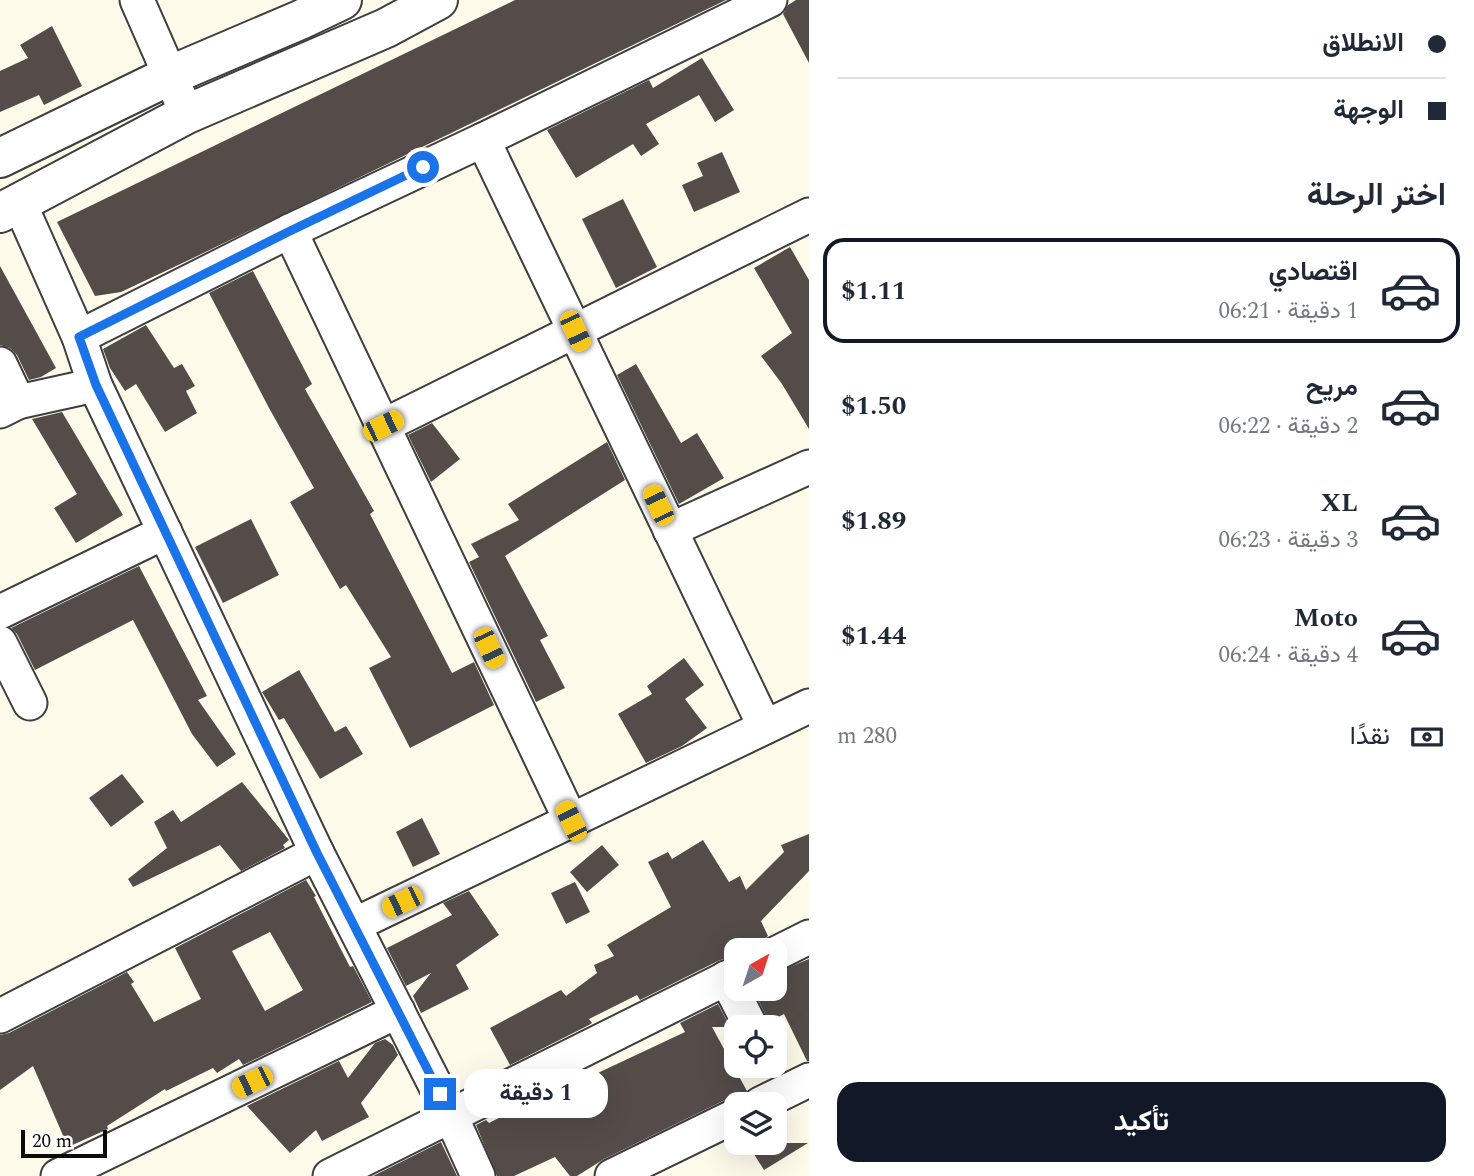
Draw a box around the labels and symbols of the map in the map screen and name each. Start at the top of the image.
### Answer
route start [407,151,439,183]
car [557,308,594,354]
car [360,407,407,445]
car [640,482,677,528]
car [471,625,508,671]
car [553,798,590,844]
car [379,883,426,921]
north arrow [724,938,788,1001]
car [229,1063,276,1101]
callout: 1 دقيقة [464,1070,608,1118]
route end [424,1078,456,1110]
scale bar [21,1127,107,1159]

